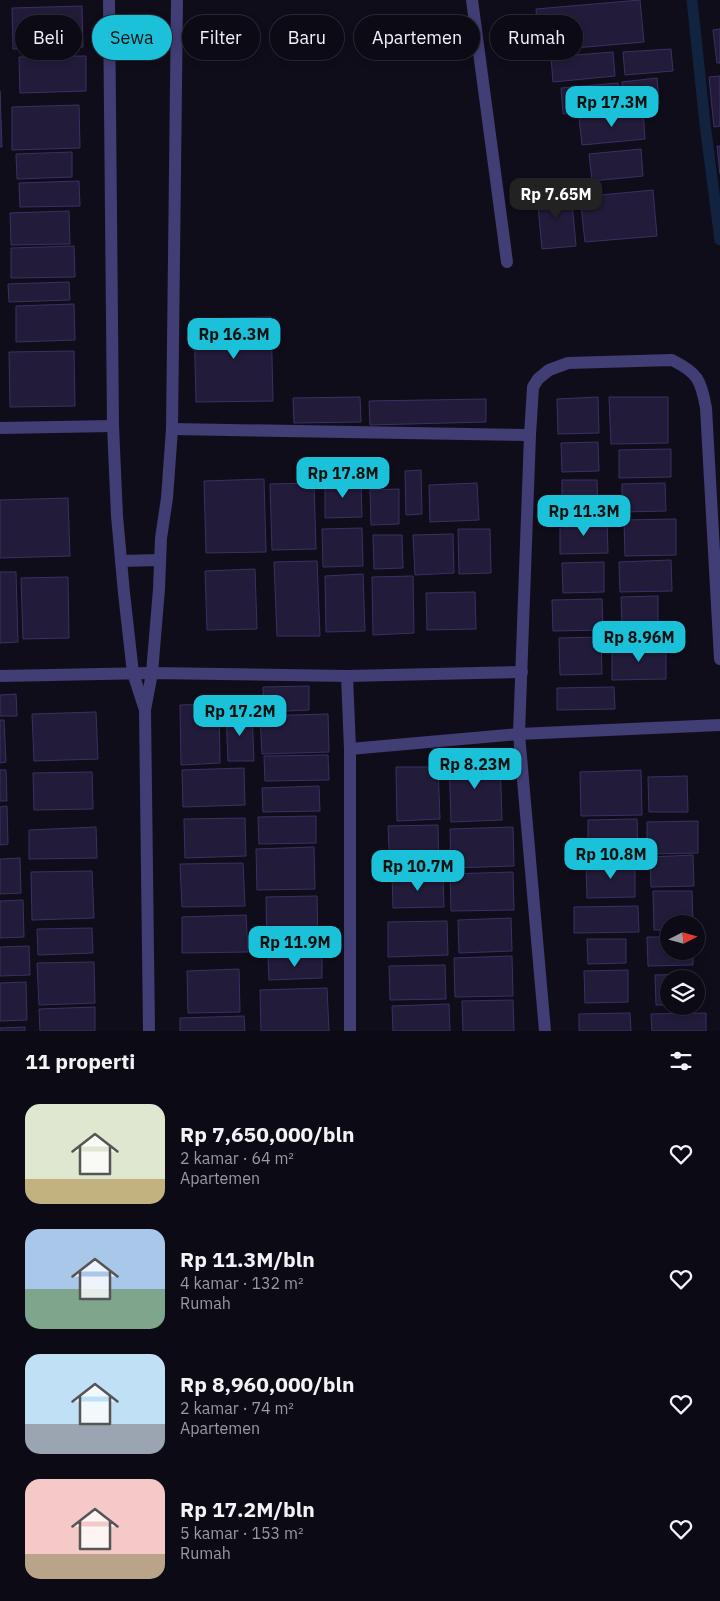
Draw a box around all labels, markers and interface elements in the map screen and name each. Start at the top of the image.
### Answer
chip: Beli [15,15,82,60]
chip: Sewa [92,15,172,60]
chip: Filter [182,15,260,60]
chip: Baru [270,15,344,60]
chip: Apartemen [354,15,480,60]
chip: Rumah [490,15,583,60]
pin: Rp 17.3M [560,86,664,128]
text: Rp 17.3M [576,92,648,112]
pin: Rp 7.65M [504,178,608,220]
text: Rp 7.65M [520,184,592,204]
pin: Rp 16.3M [182,318,286,360]
text: Rp 16.3M [198,324,270,344]
pin: Rp 17.8M [291,456,395,499]
text: Rp 17.8M [307,463,379,483]
pin: Rp 11.3M [532,494,636,537]
text: Rp 11.3M [548,501,620,521]
pin: Rp 8.96M [587,620,691,663]
text: Rp 8.96M [603,627,675,647]
pin: Rp 17.2M [188,694,292,737]
text: Rp 17.2M [204,701,276,721]
pin: Rp 8.23M [423,748,527,790]
text: Rp 8.23M [439,754,511,774]
pin: Rp 10.8M [559,838,663,880]
text: Rp 10.8M [575,844,647,864]
pin: Rp 10.7M [366,850,470,892]
text: Rp 10.7M [382,856,454,876]
north arrow [660,915,705,960]
map controls [660,915,705,1015]
pin: Rp 11.9M [243,926,347,968]
text: Rp 11.9M [259,932,331,952]
button: layers [660,970,705,1015]
text: 11 properti [25,1047,135,1075]
icon: filters [667,1047,695,1075]
text: Rp 7,650,000/bln [180,1120,354,1148]
icon: home [65,1124,125,1184]
icon: heart [667,1140,695,1168]
text: 2 kamar · 64 m² [180,1148,294,1168]
text: Apartemen [180,1168,260,1188]
text: Rp 11.3M/bln [180,1245,315,1273]
icon: home [65,1249,125,1309]
icon: heart [667,1265,695,1293]
text: 4 kamar · 132 m² [180,1273,304,1293]
text: Rumah [180,1293,231,1313]
text: Rp 8,960,000/bln [180,1370,354,1398]
icon: home [65,1374,125,1434]
icon: heart [667,1390,695,1418]
text: 2 kamar · 74 m² [180,1398,294,1418]
text: Apartemen [180,1418,260,1438]
text: Rp 17.2M/bln [180,1495,315,1523]
icon: home [65,1499,125,1559]
icon: heart [667,1515,695,1543]
text: 5 kamar · 153 m² [180,1523,304,1543]
text: Rumah [180,1543,231,1563]

